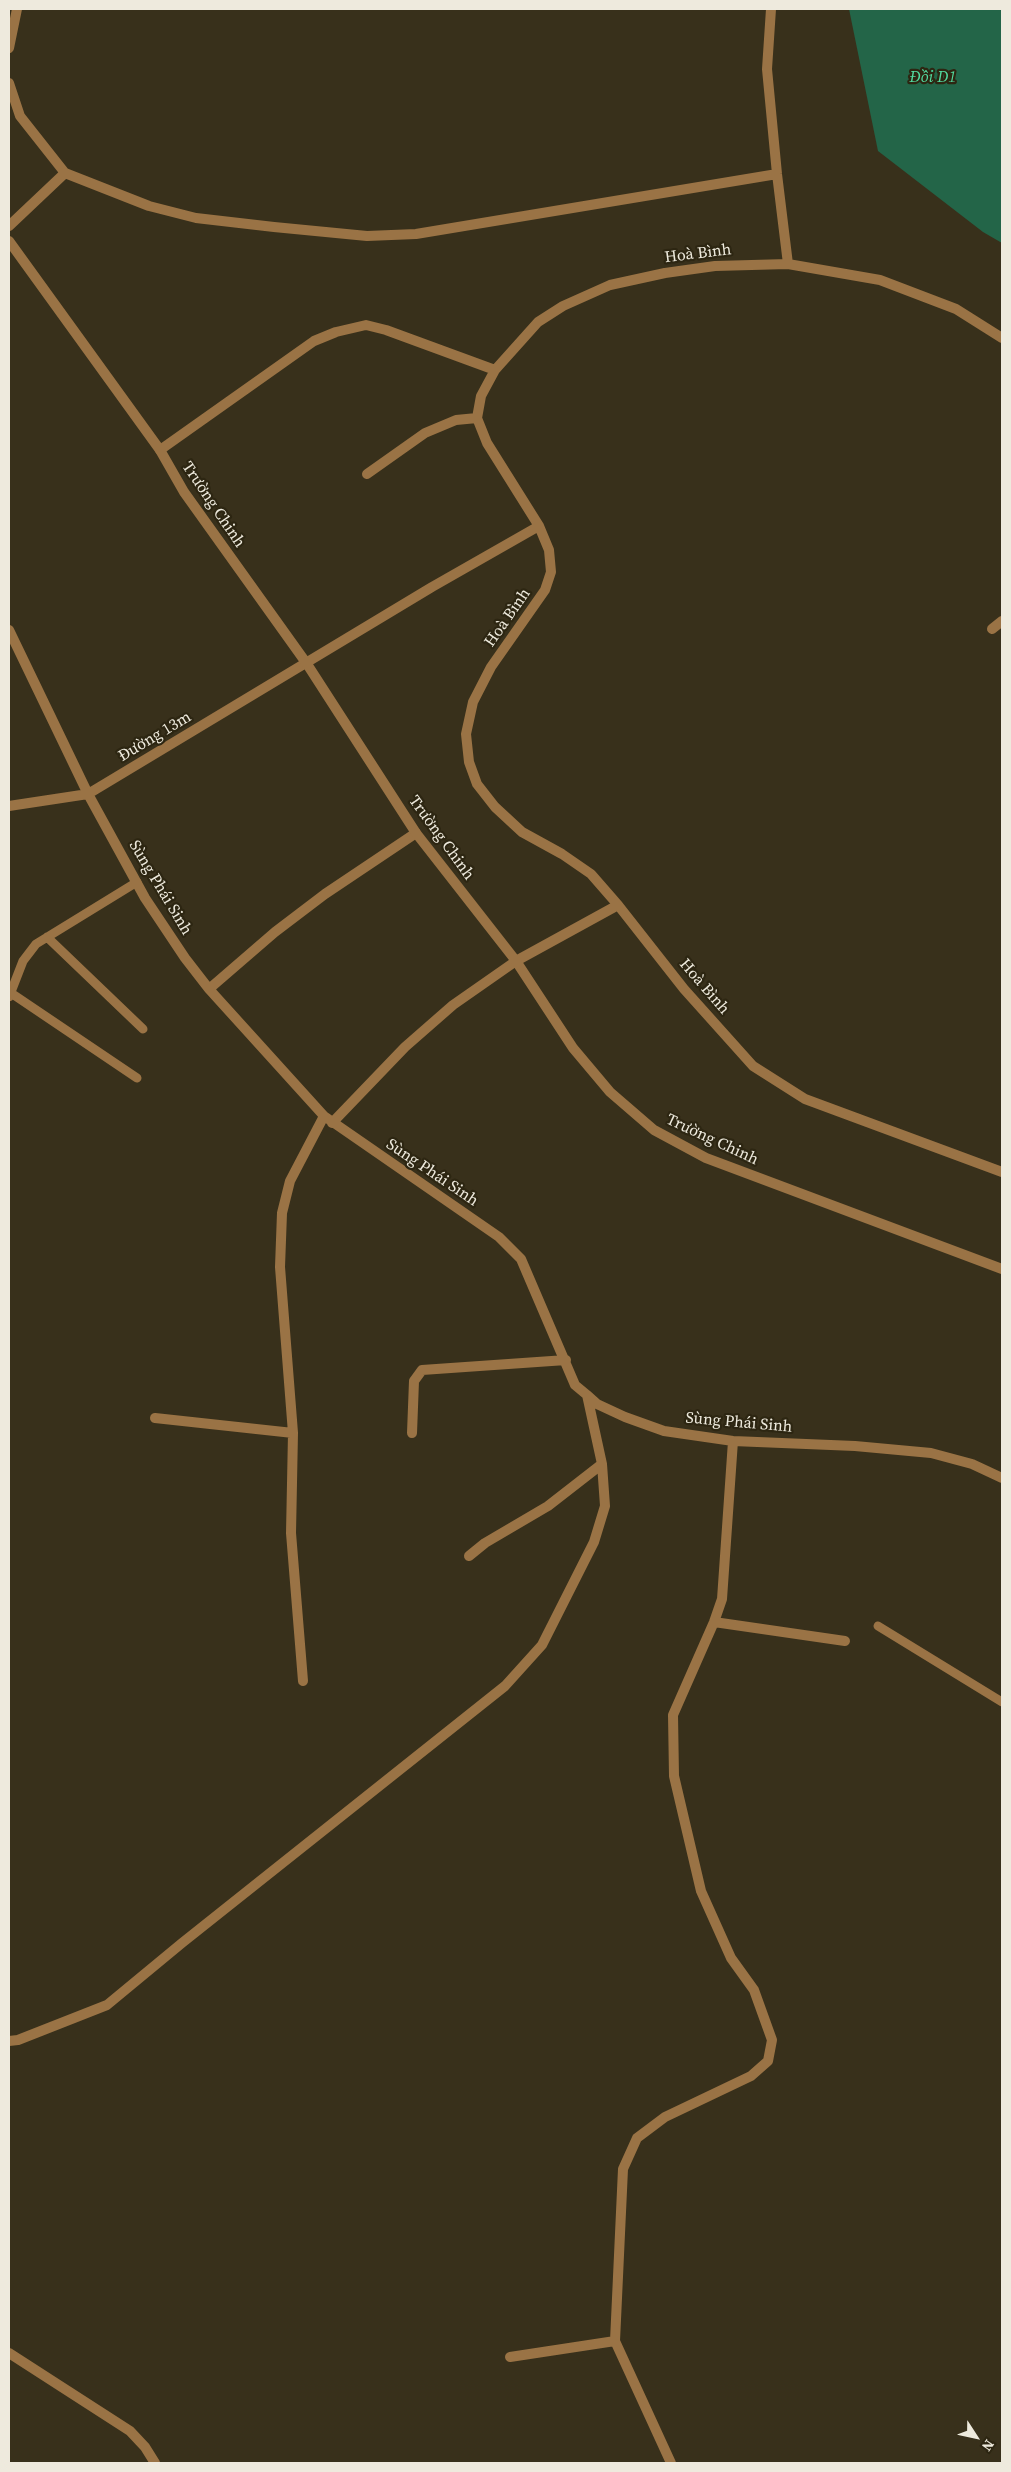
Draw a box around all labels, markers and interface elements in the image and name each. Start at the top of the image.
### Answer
park label: Đồi D1 [909,68,957,88]
street label: Hoà Bình [664,240,732,268]
street label: Trường Chinh [177,458,249,552]
street label: Hoà Bình [481,585,535,651]
street label: Đường 13m [115,708,195,766]
street label: Trường Chinh [404,792,478,884]
street label: Sùng Phái Sinh [124,837,196,939]
street label: Hoà Bình [675,955,733,1019]
street label: Trường Chinh [663,1110,761,1170]
street label: Sùng Phái Sinh [382,1135,482,1211]
street label: Sùng Phái Sinh [685,1409,793,1437]
north arrow [951,2412,1001,2462]
text: N [977,2436,999,2456]

